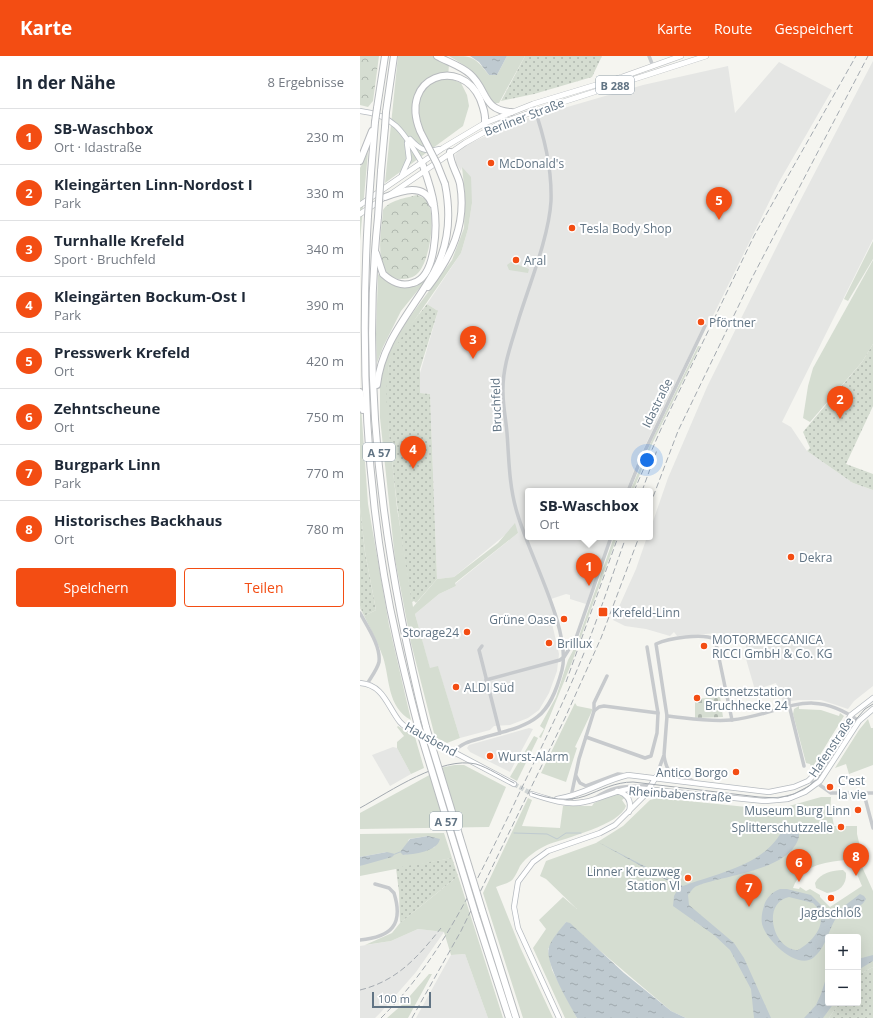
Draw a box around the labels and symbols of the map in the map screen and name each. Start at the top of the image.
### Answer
road number: B 288 [596,76,634,94]
street label: Berliner Straße [482,94,567,140]
place label: McDonald's [499,155,564,172]
marker: McDonald's [486,158,496,168]
pin: 5 [706,187,732,220]
place label: Tesla Body Shop [580,220,672,237]
marker: Tesla Body Shop [567,223,577,233]
place label: Aral [524,252,546,269]
marker: Aral [511,255,521,265]
place label: Pförtner [709,314,756,331]
marker: Pförtner [696,317,706,327]
pin: 3 [460,326,486,359]
street label: Idastraße [638,375,676,431]
street label: Bruchfeld [487,378,505,432]
pin: 2 [827,386,853,419]
pin: 4 [400,436,426,469]
road number: A 57 [363,443,395,461]
your location [637,450,657,470]
place label: Dekra [799,549,832,566]
marker: Dekra [786,552,796,562]
pin: 1 [576,553,602,586]
place label: Krefeld-Linn [612,604,680,621]
marker: Krefeld-Linn [597,606,609,618]
place label: Grüne Oase [489,611,556,628]
marker: Grüne Oase [559,614,569,624]
place label: Storage24 [402,624,459,641]
marker: Storage24 [462,627,472,637]
place label: MOTORMECCANICA RICCI GmbH & Co. KG [712,631,832,662]
place label: Brillux [557,635,593,652]
marker: Brillux [544,638,554,648]
marker: MOTORMECCANICA RICCI GmbH & Co. KG [699,641,709,651]
place label: ALDI Süd [464,679,514,696]
marker: ALDI Süd [451,682,461,692]
place label: Ortsnetzstation Bruchhecke 24 [705,683,792,714]
marker: Ortsnetzstation Bruchhecke 24 [692,693,702,703]
street label: Hafenstraße [805,713,858,781]
street label: Hausbend [402,718,460,760]
place label: Wurst-Alarm [498,748,569,765]
marker: Wurst-Alarm [485,751,495,761]
place label: Antico Borgo [656,764,728,781]
marker: Antico Borgo [731,767,741,777]
place label: C'est la vie [838,772,867,803]
street label: Rheinbabenstraße [628,782,732,806]
marker: C'est la vie [825,782,835,792]
place label: Museum Burg Linn [744,802,850,819]
marker: Museum Burg Linn [853,805,863,815]
road number: A 57 [430,812,462,830]
place label: Splitterschutzzelle [732,819,833,836]
marker: Splitterschutzzelle [836,822,846,832]
pin: 8 [843,843,869,876]
pin: 6 [786,849,812,882]
place label: Linner Kreuzweg Station VI [587,863,680,894]
marker: Linner Kreuzweg Station VI [683,873,693,883]
pin: 7 [736,874,762,907]
marker: Jagdschloß [826,893,836,903]
place label: Jagdschloß [800,904,861,921]
scale bar [372,990,431,1009]

